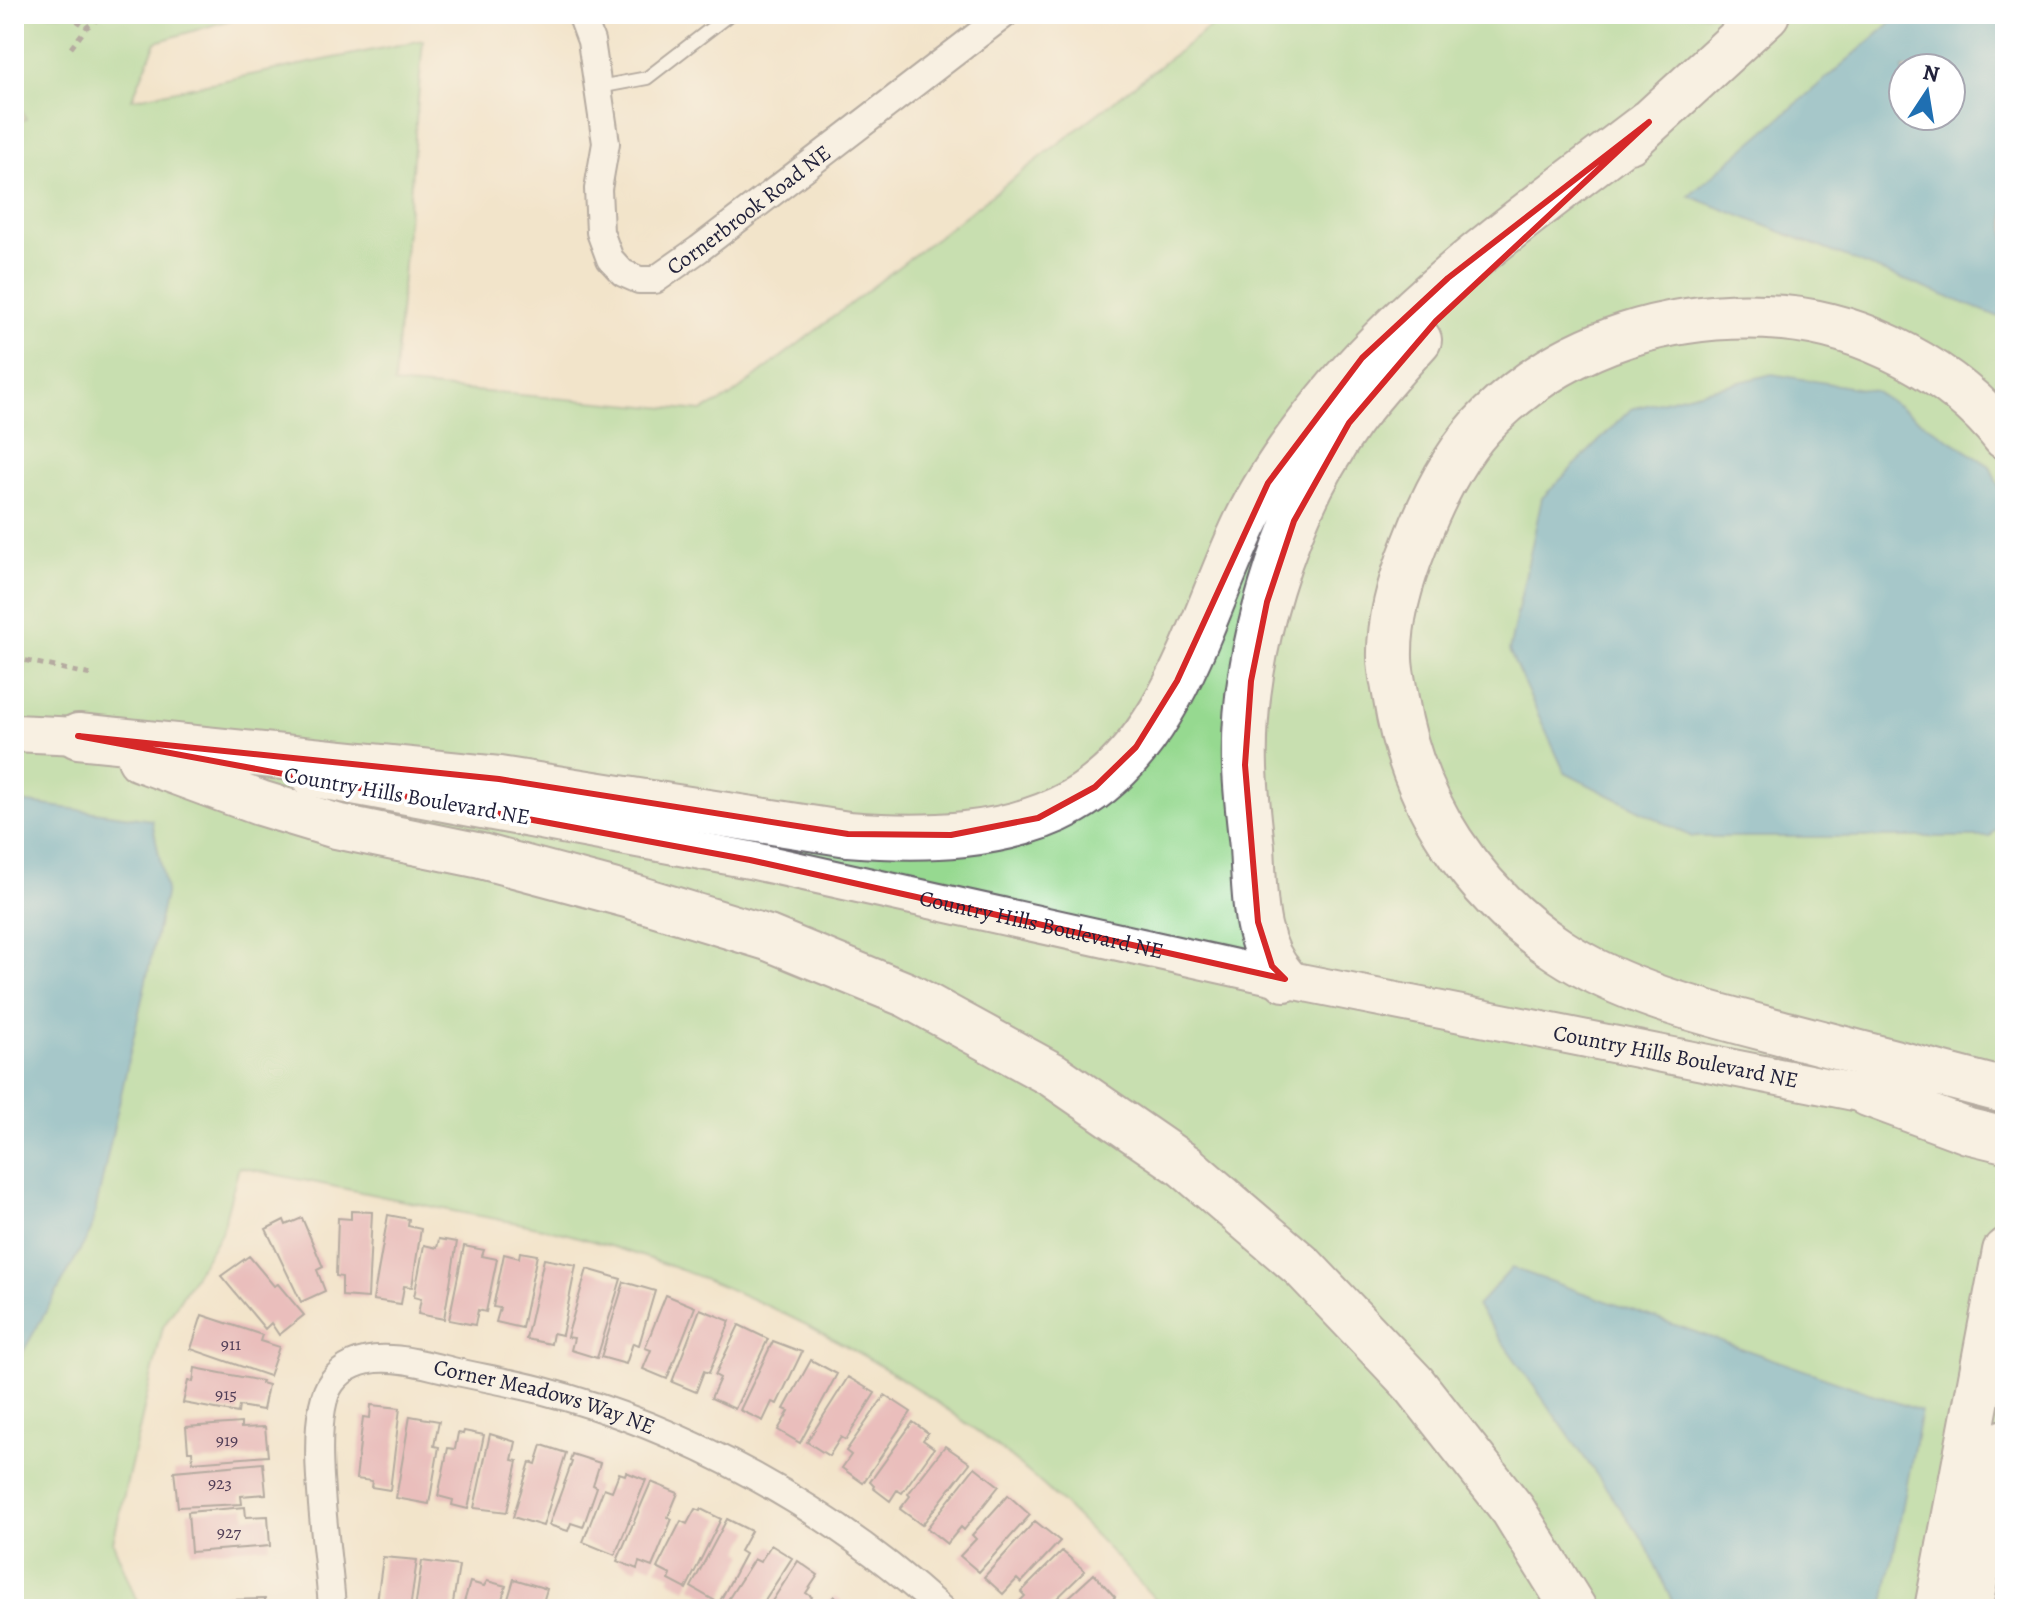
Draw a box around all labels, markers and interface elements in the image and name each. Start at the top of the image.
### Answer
north arrow [1887,52,1967,132]
text: N [1920,57,1942,90]
street label: Cornerbrook Road NE [661,138,837,282]
street label: Country Hills Boulevard NE [282,760,532,832]
street label: Country Hills Boulevard NE [916,883,1166,966]
street label: Country Hills Boulevard NE [1551,1018,1801,1096]
house number: 911 [221,1332,241,1356]
street label: Corner Meadows Way NE [431,1352,659,1442]
house number: 915 [215,1382,237,1406]
house number: 919 [216,1428,238,1452]
house number: 923 [208,1471,232,1495]
house number: 927 [217,1520,242,1544]

